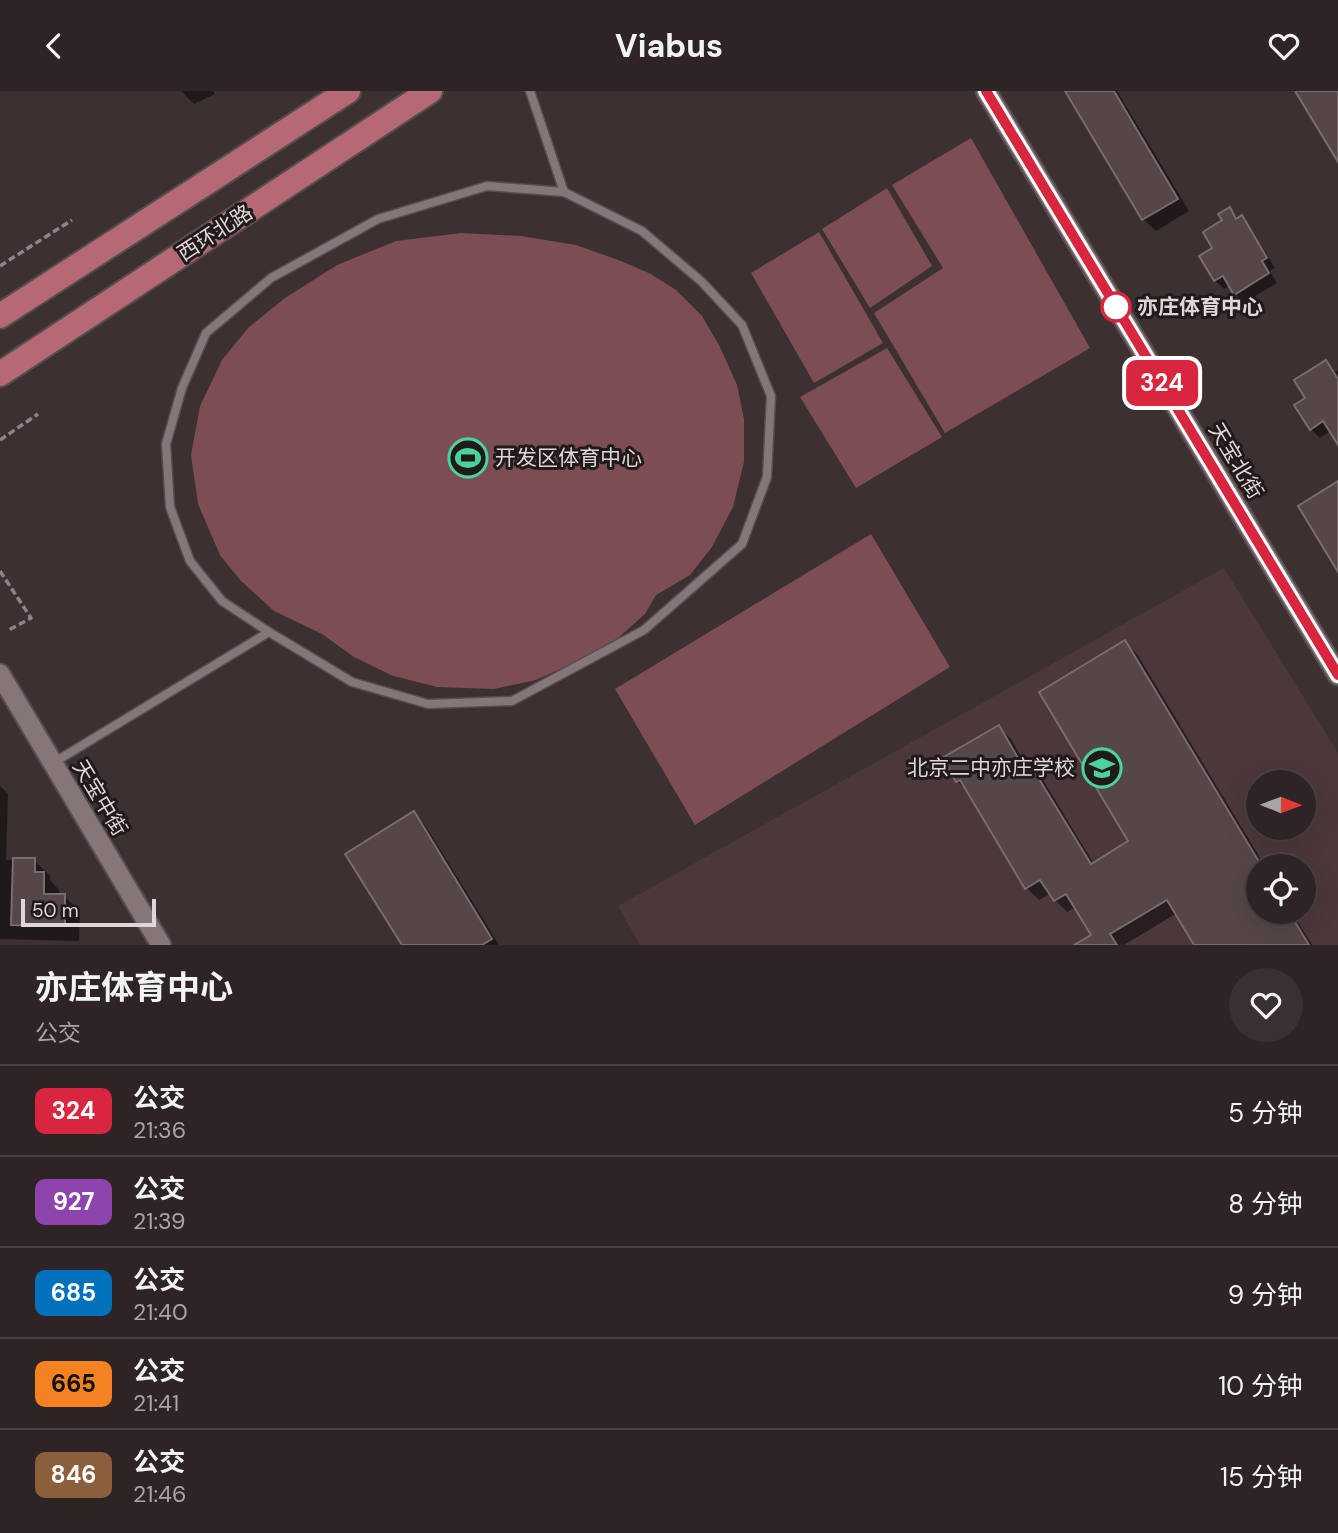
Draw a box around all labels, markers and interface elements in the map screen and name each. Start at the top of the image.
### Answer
text: Viabus [615,25,723,67]
icon: back [35,27,73,65]
icon: heart [1265,27,1303,65]
street label: 西环北路 [172,198,258,268]
marker: 亦庄体育中心 [1101,292,1131,322]
place label: 亦庄体育中心 [1137,293,1263,321]
line badge: 324 [1122,360,1202,406]
text: 324 [1140,367,1184,398]
street label: 天宝北街 [1202,418,1270,504]
sports icon: 开发区体育中心 [447,437,489,479]
place label: 开发区体育中心 [495,444,642,472]
school or university icon: 北京二中亦庄学校 [1081,747,1123,789]
place label: 北京二中亦庄学校 [907,754,1075,782]
street label: 天宝中街 [66,755,134,841]
north arrow [1246,770,1316,840]
map controls [1246,770,1316,924]
button: locate [1246,854,1316,924]
scale bar [21,896,156,928]
text: 50 m [32,898,79,923]
text: 亦庄体育中心 [35,966,233,1009]
button: heart [1229,968,1303,1042]
text: 公交 [35,1018,81,1048]
text: 公交 [133,1081,185,1115]
text: 324 [52,1095,95,1126]
text: 5 分钟 [1228,1096,1303,1130]
text: 21:36 [133,1115,186,1145]
text: 公交 [133,1172,185,1206]
text: 927 [53,1186,94,1217]
text: 8 分钟 [1228,1187,1303,1221]
text: 21:39 [133,1206,185,1236]
text: 公交 [133,1263,185,1297]
text: 685 [51,1277,96,1308]
text: 9 分钟 [1228,1278,1303,1312]
text: 21:40 [133,1297,188,1327]
text: 公交 [133,1354,185,1388]
text: 665 [51,1368,96,1399]
text: 10 分钟 [1218,1369,1303,1403]
text: 21:41 [133,1388,179,1418]
text: 公交 [133,1445,185,1479]
text: 846 [50,1459,97,1490]
text: 15 分钟 [1220,1460,1303,1494]
text: 21:46 [133,1479,186,1509]

